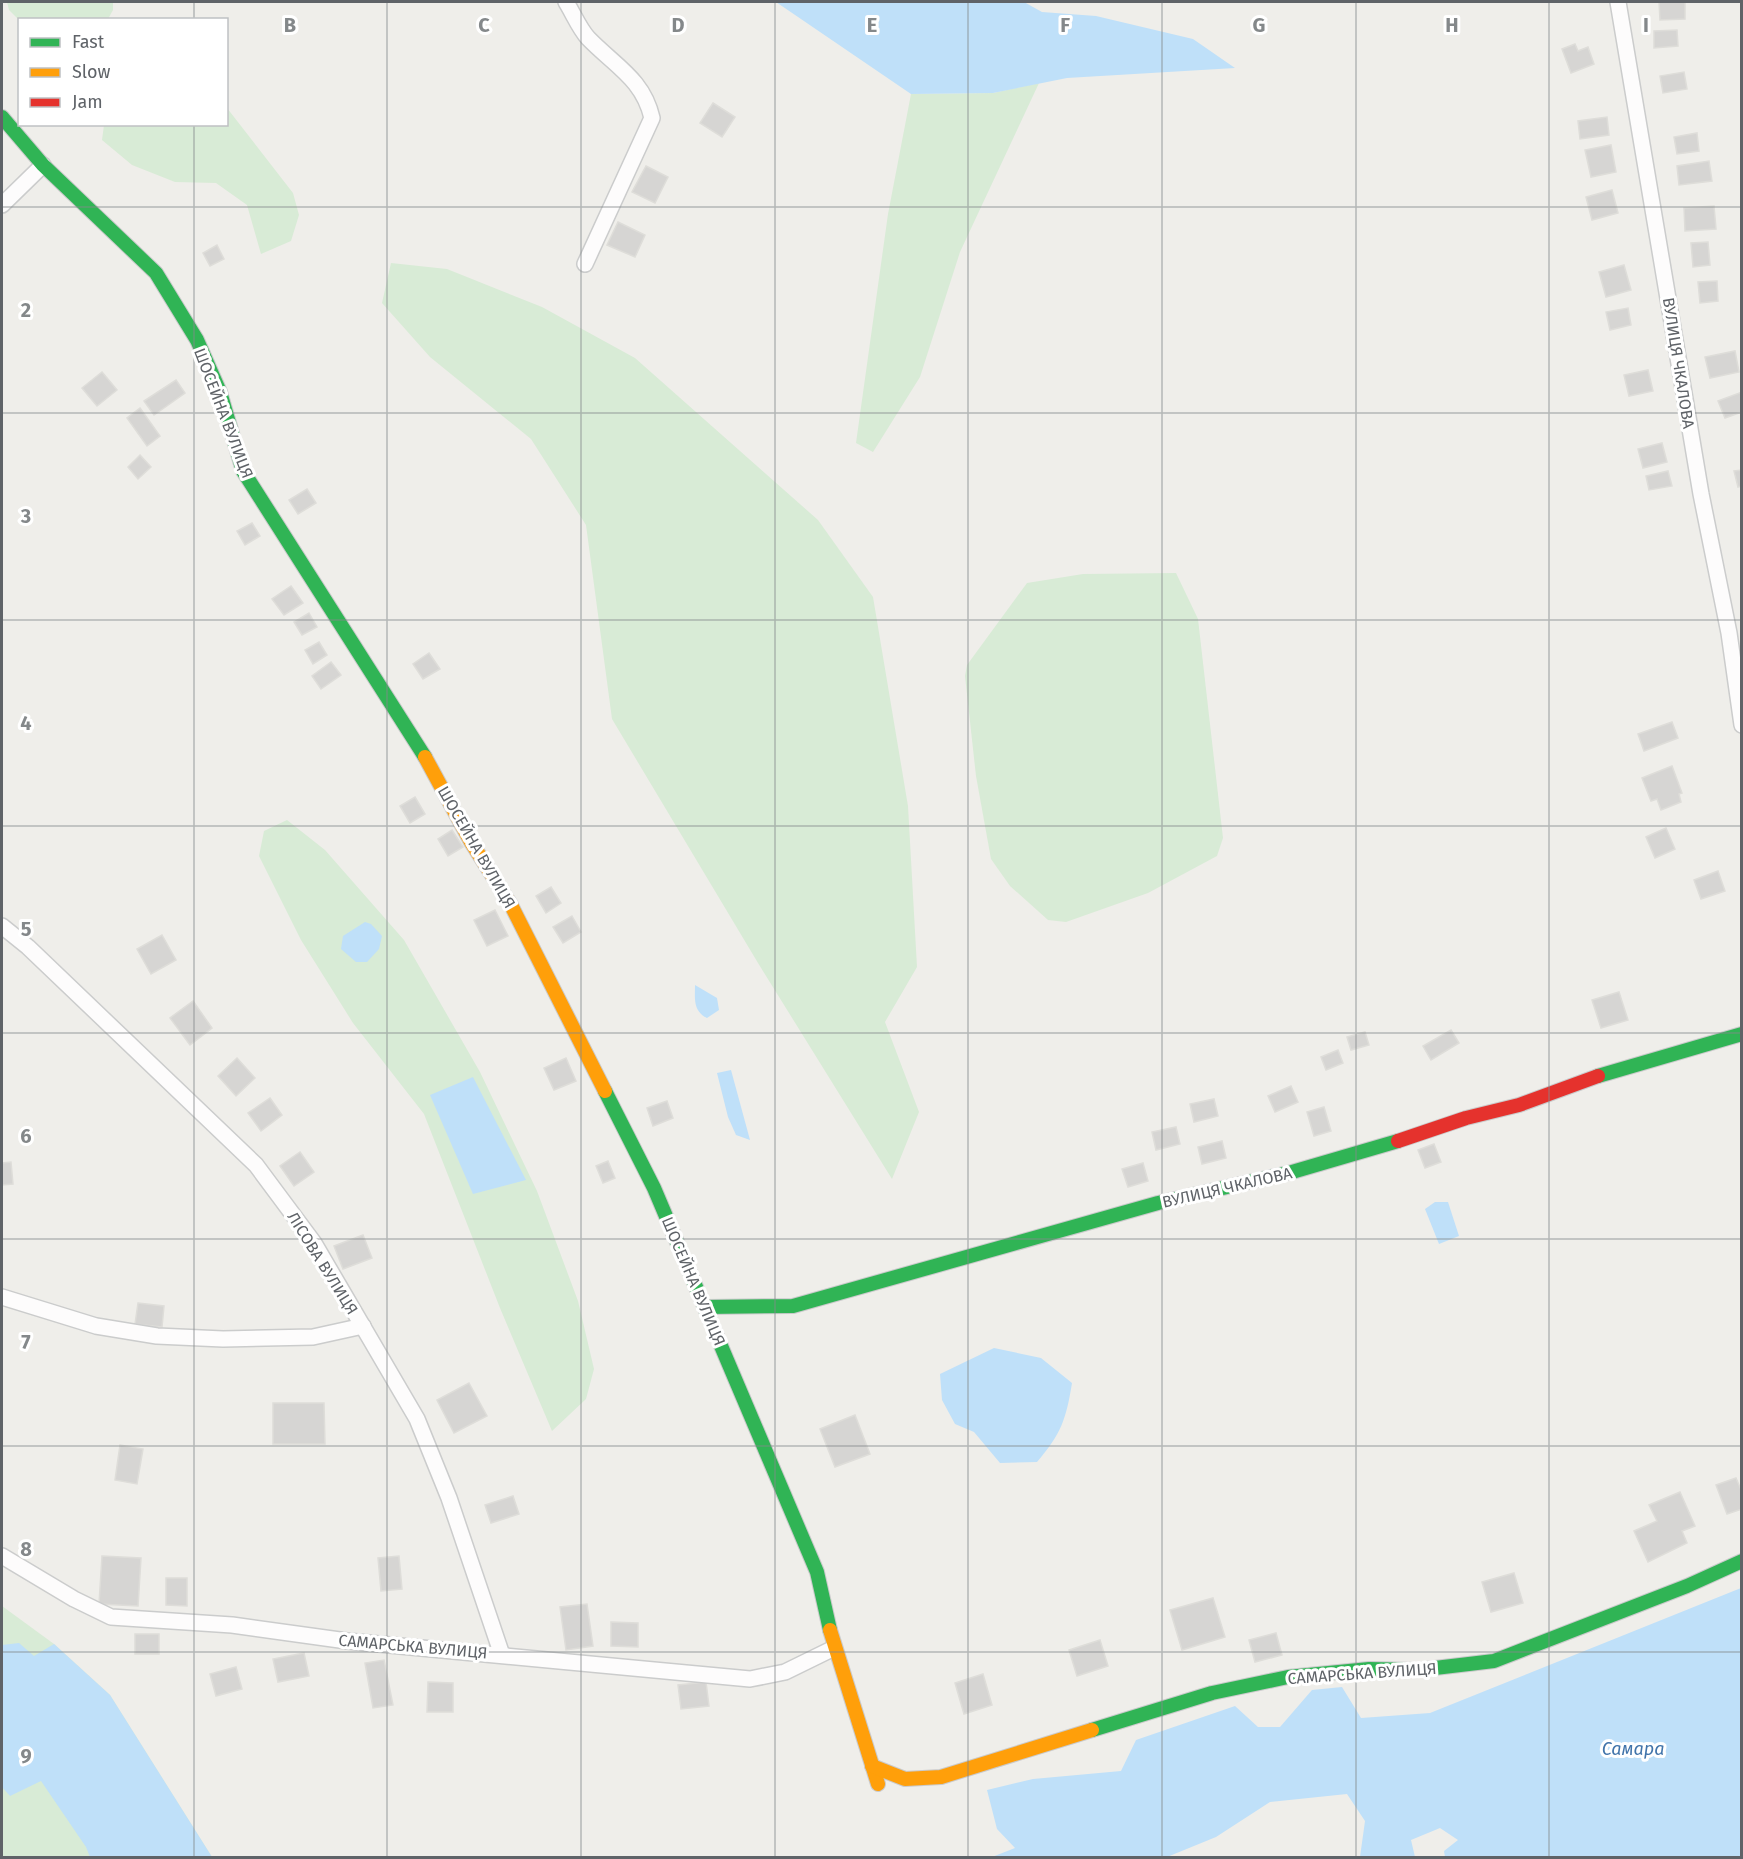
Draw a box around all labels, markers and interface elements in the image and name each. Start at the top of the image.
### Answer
text: B [284,13,296,37]
text: C [478,13,490,37]
text: D [671,13,685,37]
text: E [867,13,877,37]
text: F [1060,13,1070,37]
text: G [1253,13,1265,37]
text: H [1445,13,1459,37]
text: I [1643,13,1649,37]
legend [18,18,228,126]
text: Fast [72,31,105,53]
text: Slow [72,61,111,83]
text: Jam [72,91,103,113]
street label: ВУЛИЦЯ ЧКАЛОВА [1659,296,1698,431]
text: 2 [21,298,31,322]
street label: ШОСЕЙНА ВУЛИЦЯ [190,345,257,481]
text: 3 [20,504,31,528]
text: 4 [20,711,32,735]
street label: ШОСЕЙНА ВУЛИЦЯ [434,783,519,912]
text: 5 [21,917,32,941]
text: 6 [20,1124,32,1148]
street label: ВУЛИЦЯ ЧКАЛОВА [1160,1163,1295,1212]
street label: ЛІСОВА ВУЛИЦЯ [283,1208,362,1318]
street label: ШОСЕЙНА ВУЛИЦЯ [658,1214,729,1348]
text: 7 [21,1330,31,1354]
text: 8 [20,1537,32,1561]
street label: САМАРСЬКА ВУЛИЦЯ [338,1631,488,1662]
street label: САМАРСЬКА ВУЛИЦЯ [1287,1659,1437,1688]
water label: Самара [1602,1738,1664,1760]
text: 9 [20,1744,32,1768]

